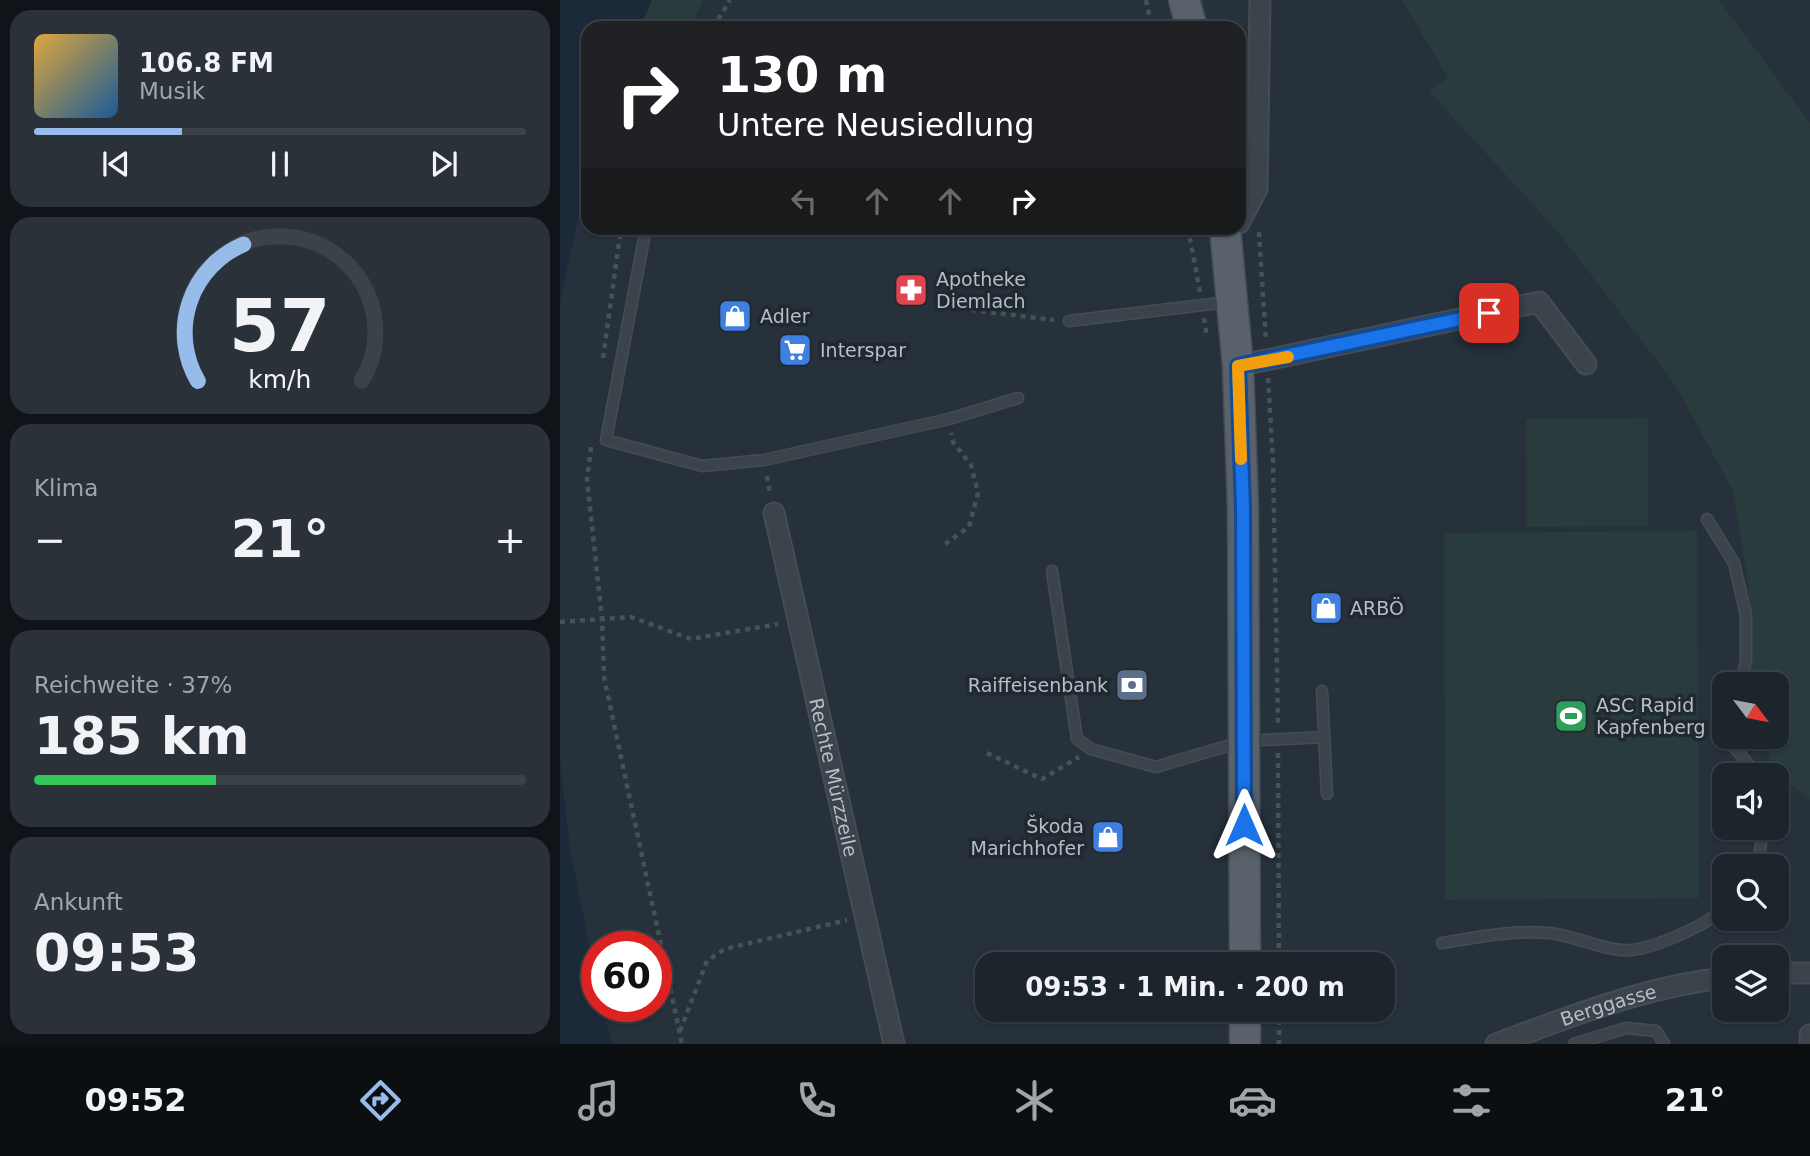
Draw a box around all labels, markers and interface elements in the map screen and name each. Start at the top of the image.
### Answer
text: 130 m [717,47,887,104]
text: 106.8 FM [139,48,274,78]
icon: right [602,49,693,140]
text: Musik [139,78,205,104]
text: Untere Neusiedlung [717,106,1034,144]
icon: previous [97,145,135,183]
icon: pause [261,145,299,183]
icon: next [425,145,463,183]
icon: left [785,182,823,220]
icon: ahead [858,182,896,220]
icon: ahead [931,182,969,220]
icon: right [1004,182,1042,220]
place label: Apotheke Diemlach [936,268,1026,312]
pharmacy icon: Apotheke Diemlach [892,271,930,309]
pin [1459,283,1519,343]
text: 57 [229,284,331,369]
icon: arrive [1470,294,1508,332]
shop icon: Adler [716,297,754,335]
place label: Adler [760,305,810,327]
supermarket icon: Interspar [776,331,814,369]
place label: Interspar [820,339,906,361]
text: km/h [248,365,312,394]
text: Klima [34,475,98,501]
text: 21° [231,509,329,569]
text: − [34,518,66,562]
text: + [494,518,526,562]
shop icon: ARBÖ [1307,589,1345,627]
place label: ARBÖ [1350,597,1404,619]
bank icon: Raiffeisenbank [1113,666,1151,704]
text: Reichweite · 37% [34,672,232,698]
north arrow [1712,672,1788,749]
map controls [1712,672,1789,1022]
place label: Raiffeisenbank [968,674,1108,696]
place label: ASC Rapid Kapfenberg [1596,694,1706,738]
street label: Rechte Mürzzeile [805,696,862,859]
sports icon: ASC Rapid Kapfenberg [1552,697,1590,735]
text: 185 km [34,706,249,766]
button: sound [1712,763,1789,840]
position arrow [1207,788,1281,862]
place label: Škoda Marichhofer [971,814,1084,859]
shop icon: Škoda Marichhofer [1089,818,1127,856]
button: search [1712,854,1789,931]
text: Ankunft [34,889,123,915]
text: 09:53 [34,923,200,983]
speed limit sign: 60 [581,931,672,1022]
button: layers [1712,945,1789,1022]
text: 09:53 · 1 Min. · 200 m [1025,972,1345,1002]
street label: Berggasse [1557,980,1659,1030]
icon: directions [356,1076,405,1125]
icon: music [574,1076,623,1125]
icon: phone [792,1076,841,1125]
icon: climate [1010,1076,1059,1125]
icon: car [1228,1076,1277,1125]
icon: filters [1447,1076,1496,1125]
text: 09:52 [85,1081,186,1119]
text: 21° [1665,1081,1725,1119]

